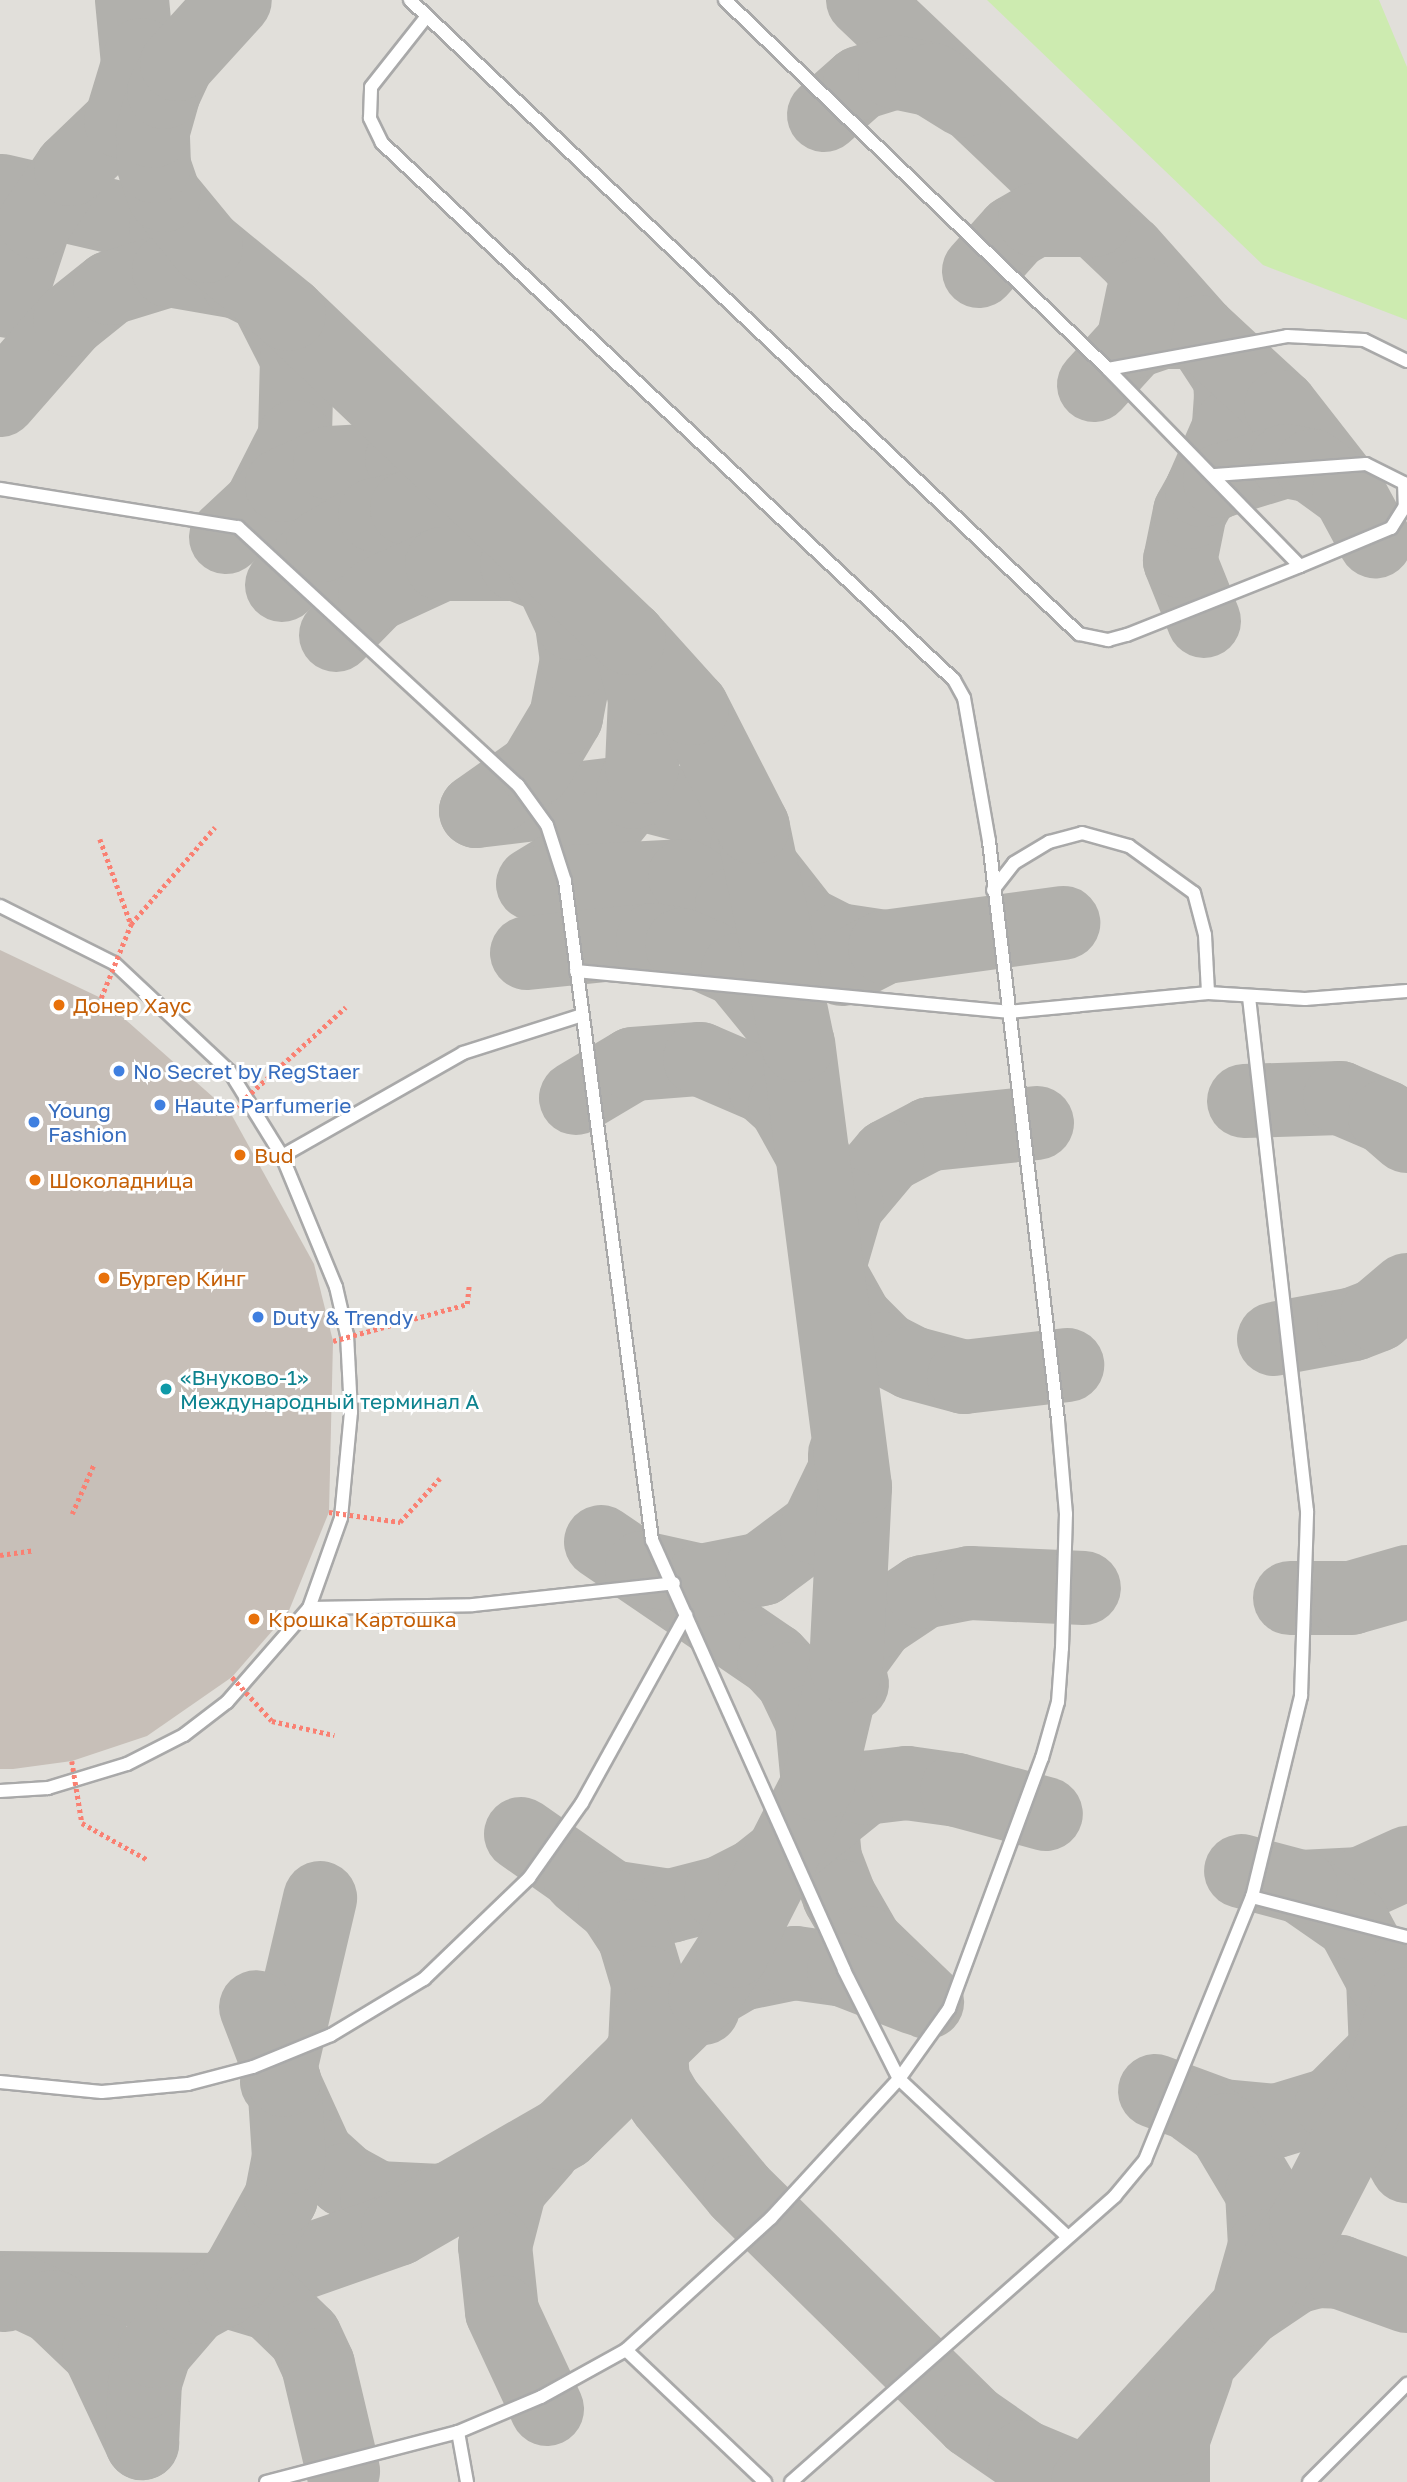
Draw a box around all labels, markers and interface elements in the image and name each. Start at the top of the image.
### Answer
place label: Донер Хаус [73,992,192,1018]
marker: Донер Хаус [51,997,67,1013]
place label: No Secret by RegStaer [133,1058,360,1084]
marker: No Secret by RegStaer [111,1063,127,1079]
place label: Haute Parfumerie [174,1092,352,1118]
place label: Young Fashion [48,1097,127,1147]
marker: Haute Parfumerie [152,1097,168,1113]
marker: Young Fashion [26,1114,42,1130]
place label: Bud [254,1142,294,1168]
marker: Bud [232,1147,248,1163]
place label: Шоколадница [49,1167,194,1193]
marker: Шоколадница [27,1172,43,1188]
place label: Бургер Кинг [118,1265,246,1291]
marker: Бургер Кинг [96,1270,112,1286]
place label: Duty & Trendy [272,1304,413,1330]
marker: Duty & Trendy [250,1309,266,1325]
place label: «Внуково-1» Международный терминал А [180,1364,479,1414]
marker: «Внуково-1» Международный терминал А [158,1381,174,1397]
place label: Крошка Картошка [268,1606,457,1632]
marker: Крошка Картошка [246,1611,262,1627]

